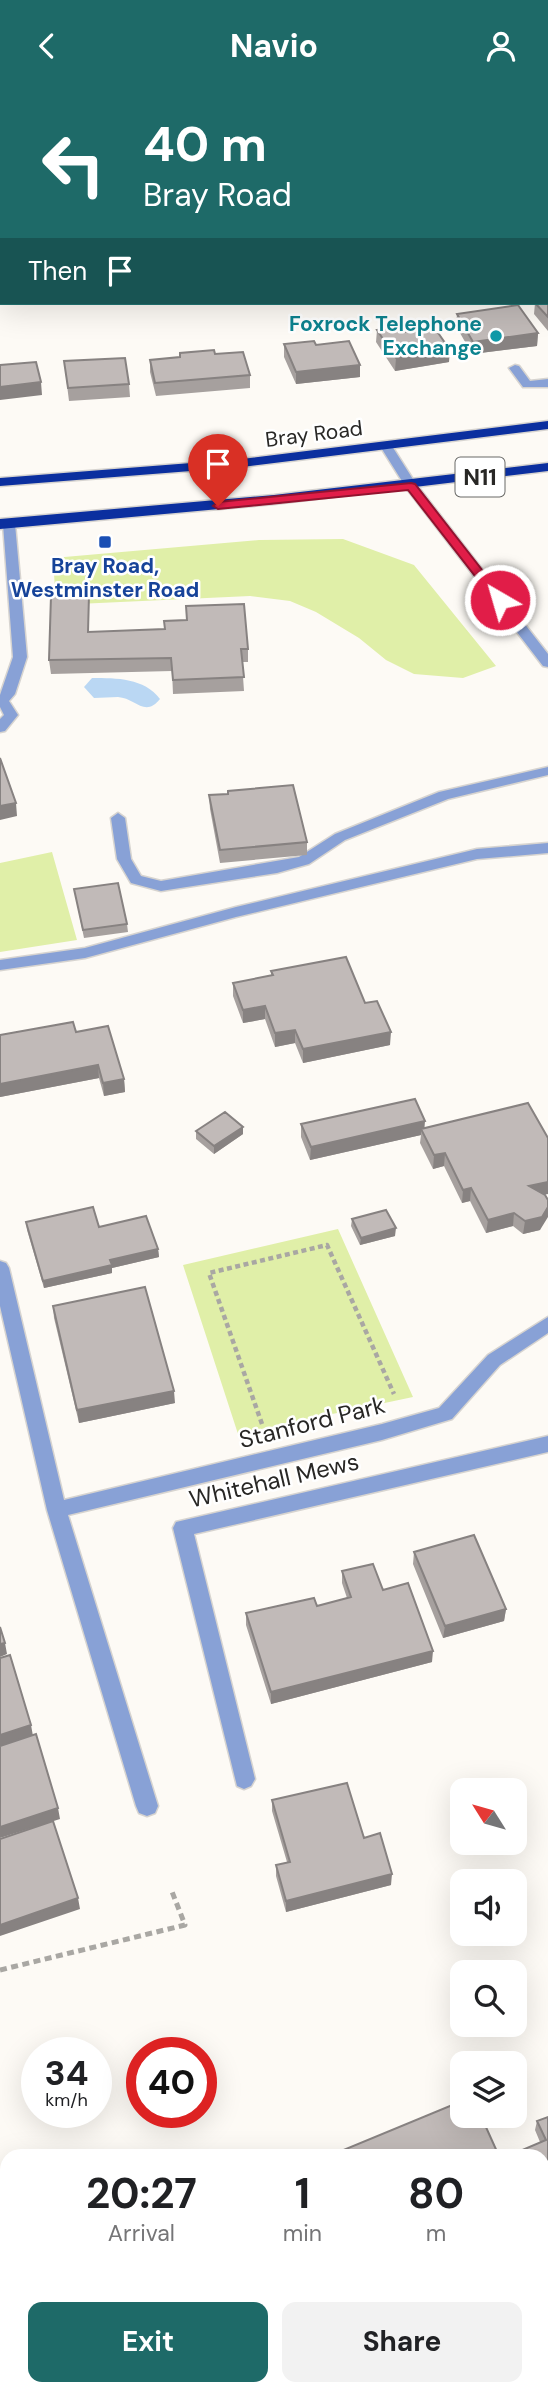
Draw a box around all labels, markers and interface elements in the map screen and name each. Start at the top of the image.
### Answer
text: Navio [230,25,318,67]
icon: back [28,27,66,65]
icon: person [482,27,520,65]
text: 40 m [143,112,267,176]
icon: left [28,119,119,210]
text: Bray Road [143,174,292,216]
icon: arrive [101,252,139,290]
text: Then [28,254,87,288]
place label: Foxrock Telephone Exchange [289,310,482,362]
marker: Foxrock Telephone Exchange [488,328,504,344]
street label: Bray Road [264,414,364,454]
pin [188,434,248,506]
icon: arrive [199,445,237,483]
road number: N11 [456,457,504,497]
marker: Bray Road, Westminster Road [97,534,113,550]
place label: Bray Road, Westminster Road [11,552,199,604]
position arrow [463,563,537,637]
street label: Stanford Park [236,1389,388,1455]
street label: Whitehall Mews [186,1445,362,1515]
north arrow [450,1778,527,1855]
map controls [450,1778,527,2128]
button: sound [450,1869,527,1946]
button: search [450,1960,527,2037]
speed limit sign: 40 [126,2037,217,2128]
text: 34 [45,2050,88,2096]
button: layers [450,2051,527,2128]
text: km/h [45,2088,88,2112]
text: 20:27 [86,2166,197,2221]
text: 1 [295,2166,310,2221]
text: 80 [408,2166,464,2221]
text: Arrival [108,2218,175,2248]
text: min [283,2218,322,2248]
text: m [426,2218,446,2248]
button: Exit [28,2302,268,2382]
button: Share [282,2302,522,2382]

